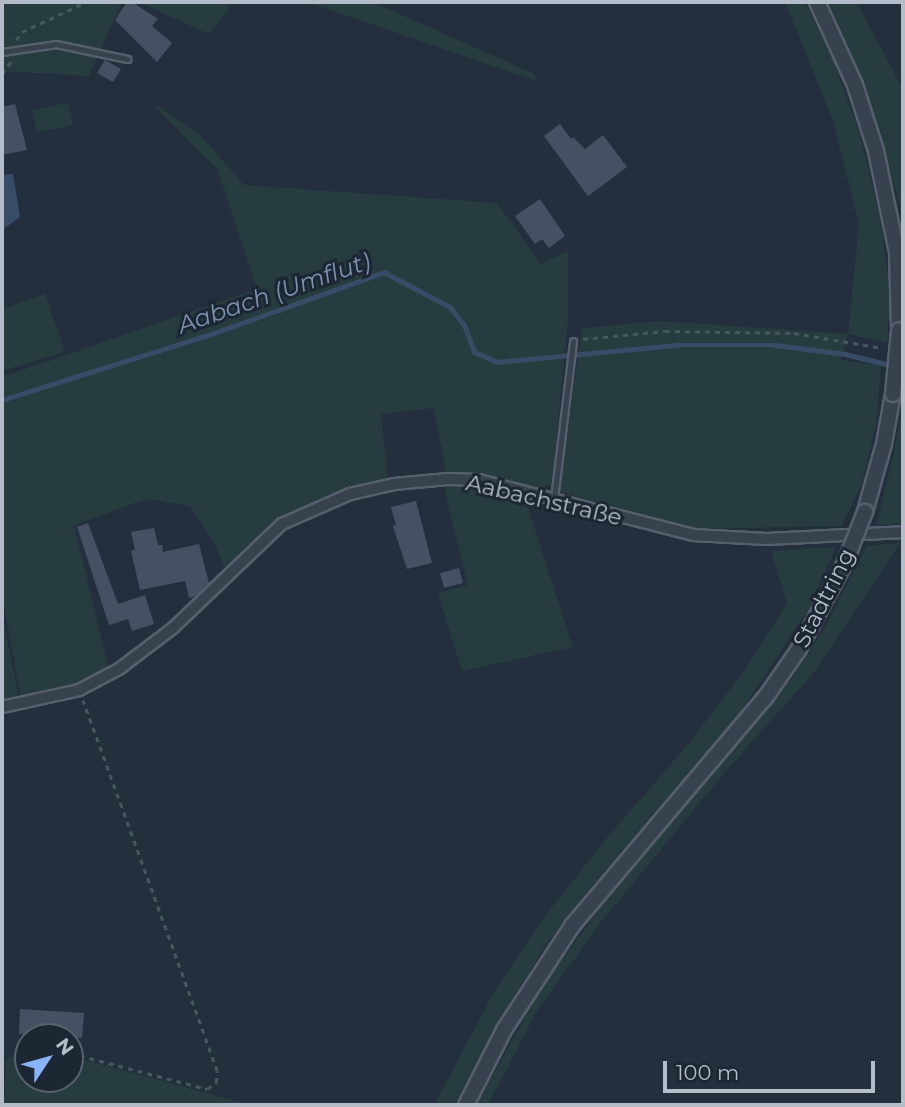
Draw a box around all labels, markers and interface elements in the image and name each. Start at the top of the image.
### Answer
water label: Aabach (Umflut) [174,247,374,339]
street label: Aabachstraße [463,469,625,531]
street label: Stadtring [787,544,861,652]
north arrow [14,1023,84,1093]
text: N [51,1034,79,1060]
scale bar [667,1048,879,1092]
text: 100 m [676,1060,739,1085]

